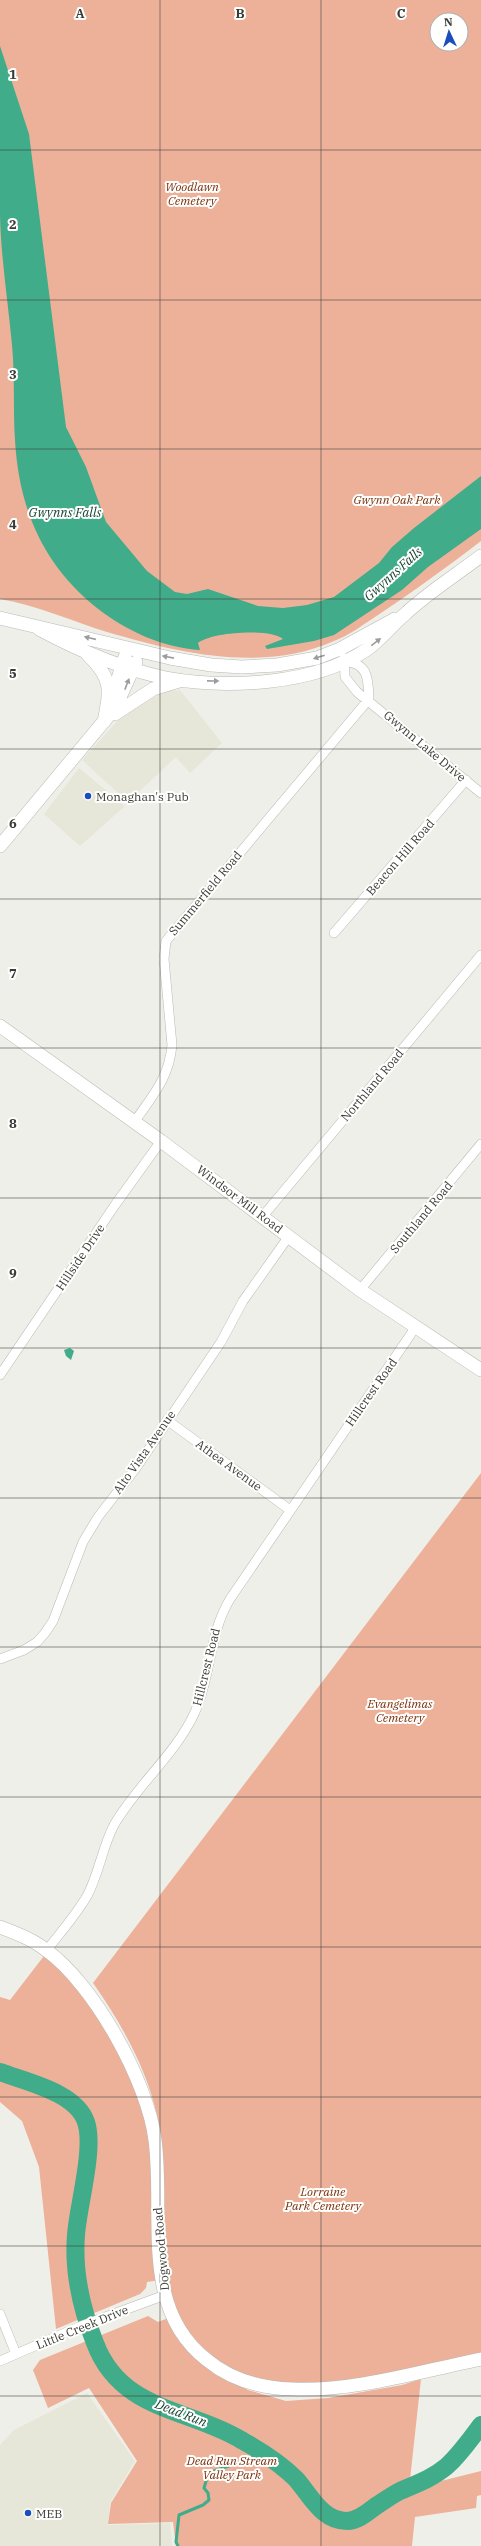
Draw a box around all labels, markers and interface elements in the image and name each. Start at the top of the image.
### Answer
text: A [75,5,85,22]
text: B [235,5,245,22]
text: C [397,5,406,22]
north arrow [429,12,469,52]
text: N [443,15,453,29]
text: 1 [9,66,17,83]
park label: Woodlawn Cemetery [165,179,219,208]
text: 2 [9,216,17,233]
text: 3 [9,366,17,383]
park label: Gwynn Oak Park [353,492,441,507]
water label: Gwynns Falls [29,504,102,521]
text: 4 [9,516,17,533]
water label: Gwynns Falls [360,543,426,605]
one-way arrow [84,635,96,641]
one-way arrow [370,638,381,646]
one-way arrow [162,654,174,660]
one-way arrow [313,654,325,660]
text: 5 [9,665,17,682]
one-way arrow [125,678,131,690]
one-way arrow [207,678,219,685]
street label: Gwynn Lake Drive [381,707,469,785]
place label: Monaghan's Pub [96,789,189,804]
marker: Monaghan's Pub [83,791,93,801]
text: 6 [9,815,17,832]
street label: Beacon Hill Road [363,816,437,898]
street label: Summerfield Road [165,848,245,938]
text: 7 [9,965,17,982]
street label: Northland Road [337,1046,407,1124]
text: 8 [9,1115,17,1132]
street label: Windsor Mill Road [194,1162,286,1236]
street label: Southland Road [386,1178,456,1256]
street label: Hillside Drive [52,1221,108,1293]
text: 9 [9,1265,17,1282]
street label: Hillcrest Road [342,1355,400,1429]
street label: Alto Vista Avenue [110,1407,178,1497]
street label: Athea Avenue [193,1436,265,1494]
street label: Hillcrest Road [189,1626,223,1708]
park label: Evangelimas Cemetery [367,1696,433,1725]
park label: Lorraine Park Cemetery [284,2184,362,2213]
street label: Dogwood Road [150,2207,172,2291]
street label: Little Creek Drive [34,2302,130,2352]
water label: Dead Run [152,2395,210,2431]
park label: Dead Run Stream Valley Park [186,2453,277,2482]
place label: MEB [36,2506,62,2521]
marker: MEB [23,2508,33,2518]

